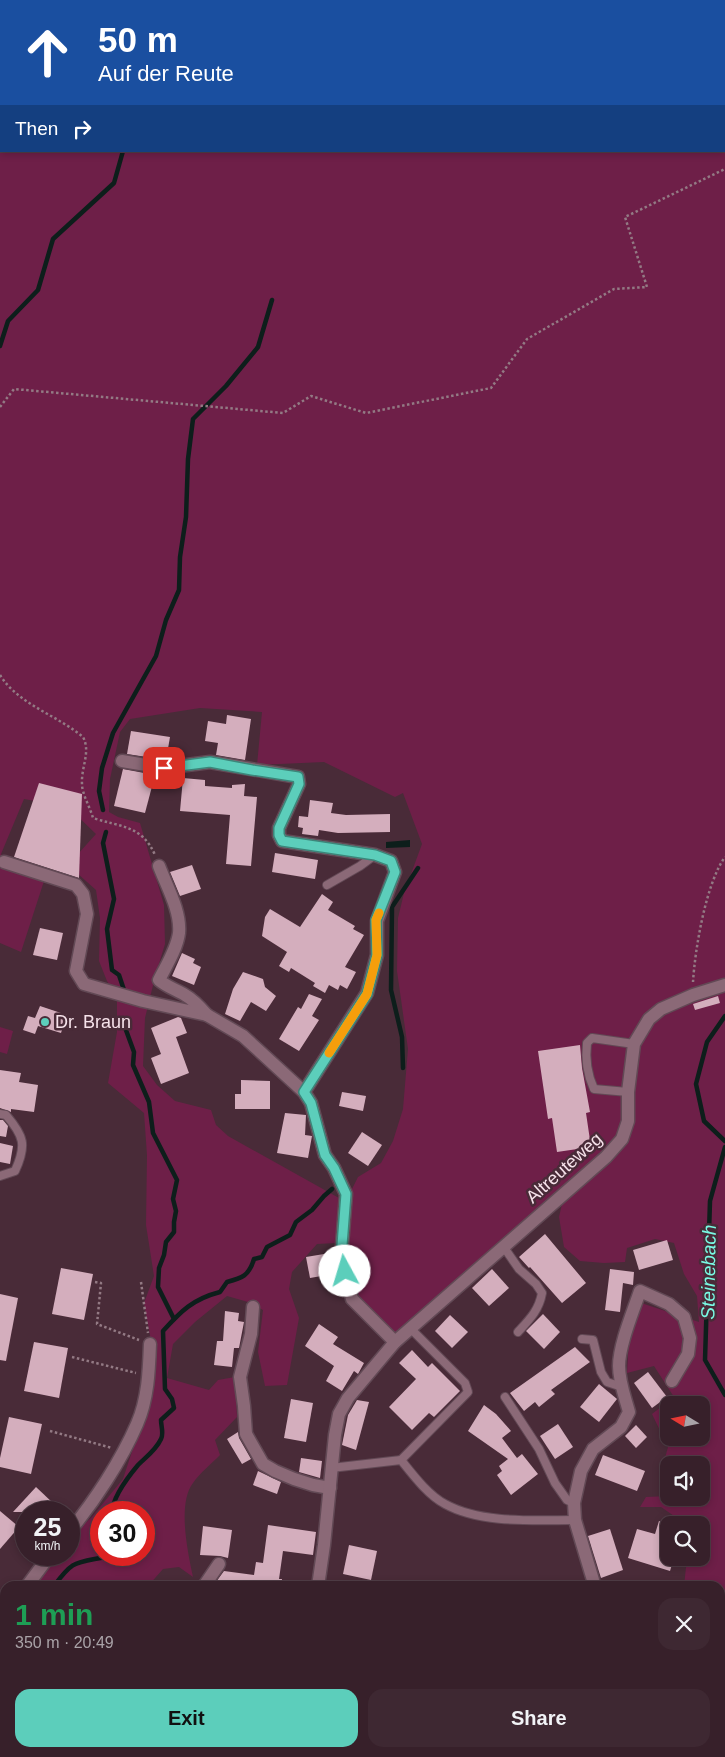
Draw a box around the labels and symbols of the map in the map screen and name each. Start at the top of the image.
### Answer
pin [143,747,185,789]
place label: Dr. Braun [55,1012,131,1032]
marker: Dr. Braun [39,1016,51,1028]
street label: Altreuteweg [522,1129,606,1207]
water label: Steinebach [697,1224,720,1320]
position arrow [318,1244,370,1296]
north arrow [660,1396,710,1446]
speed limit sign: 30 [90,1501,155,1566]

